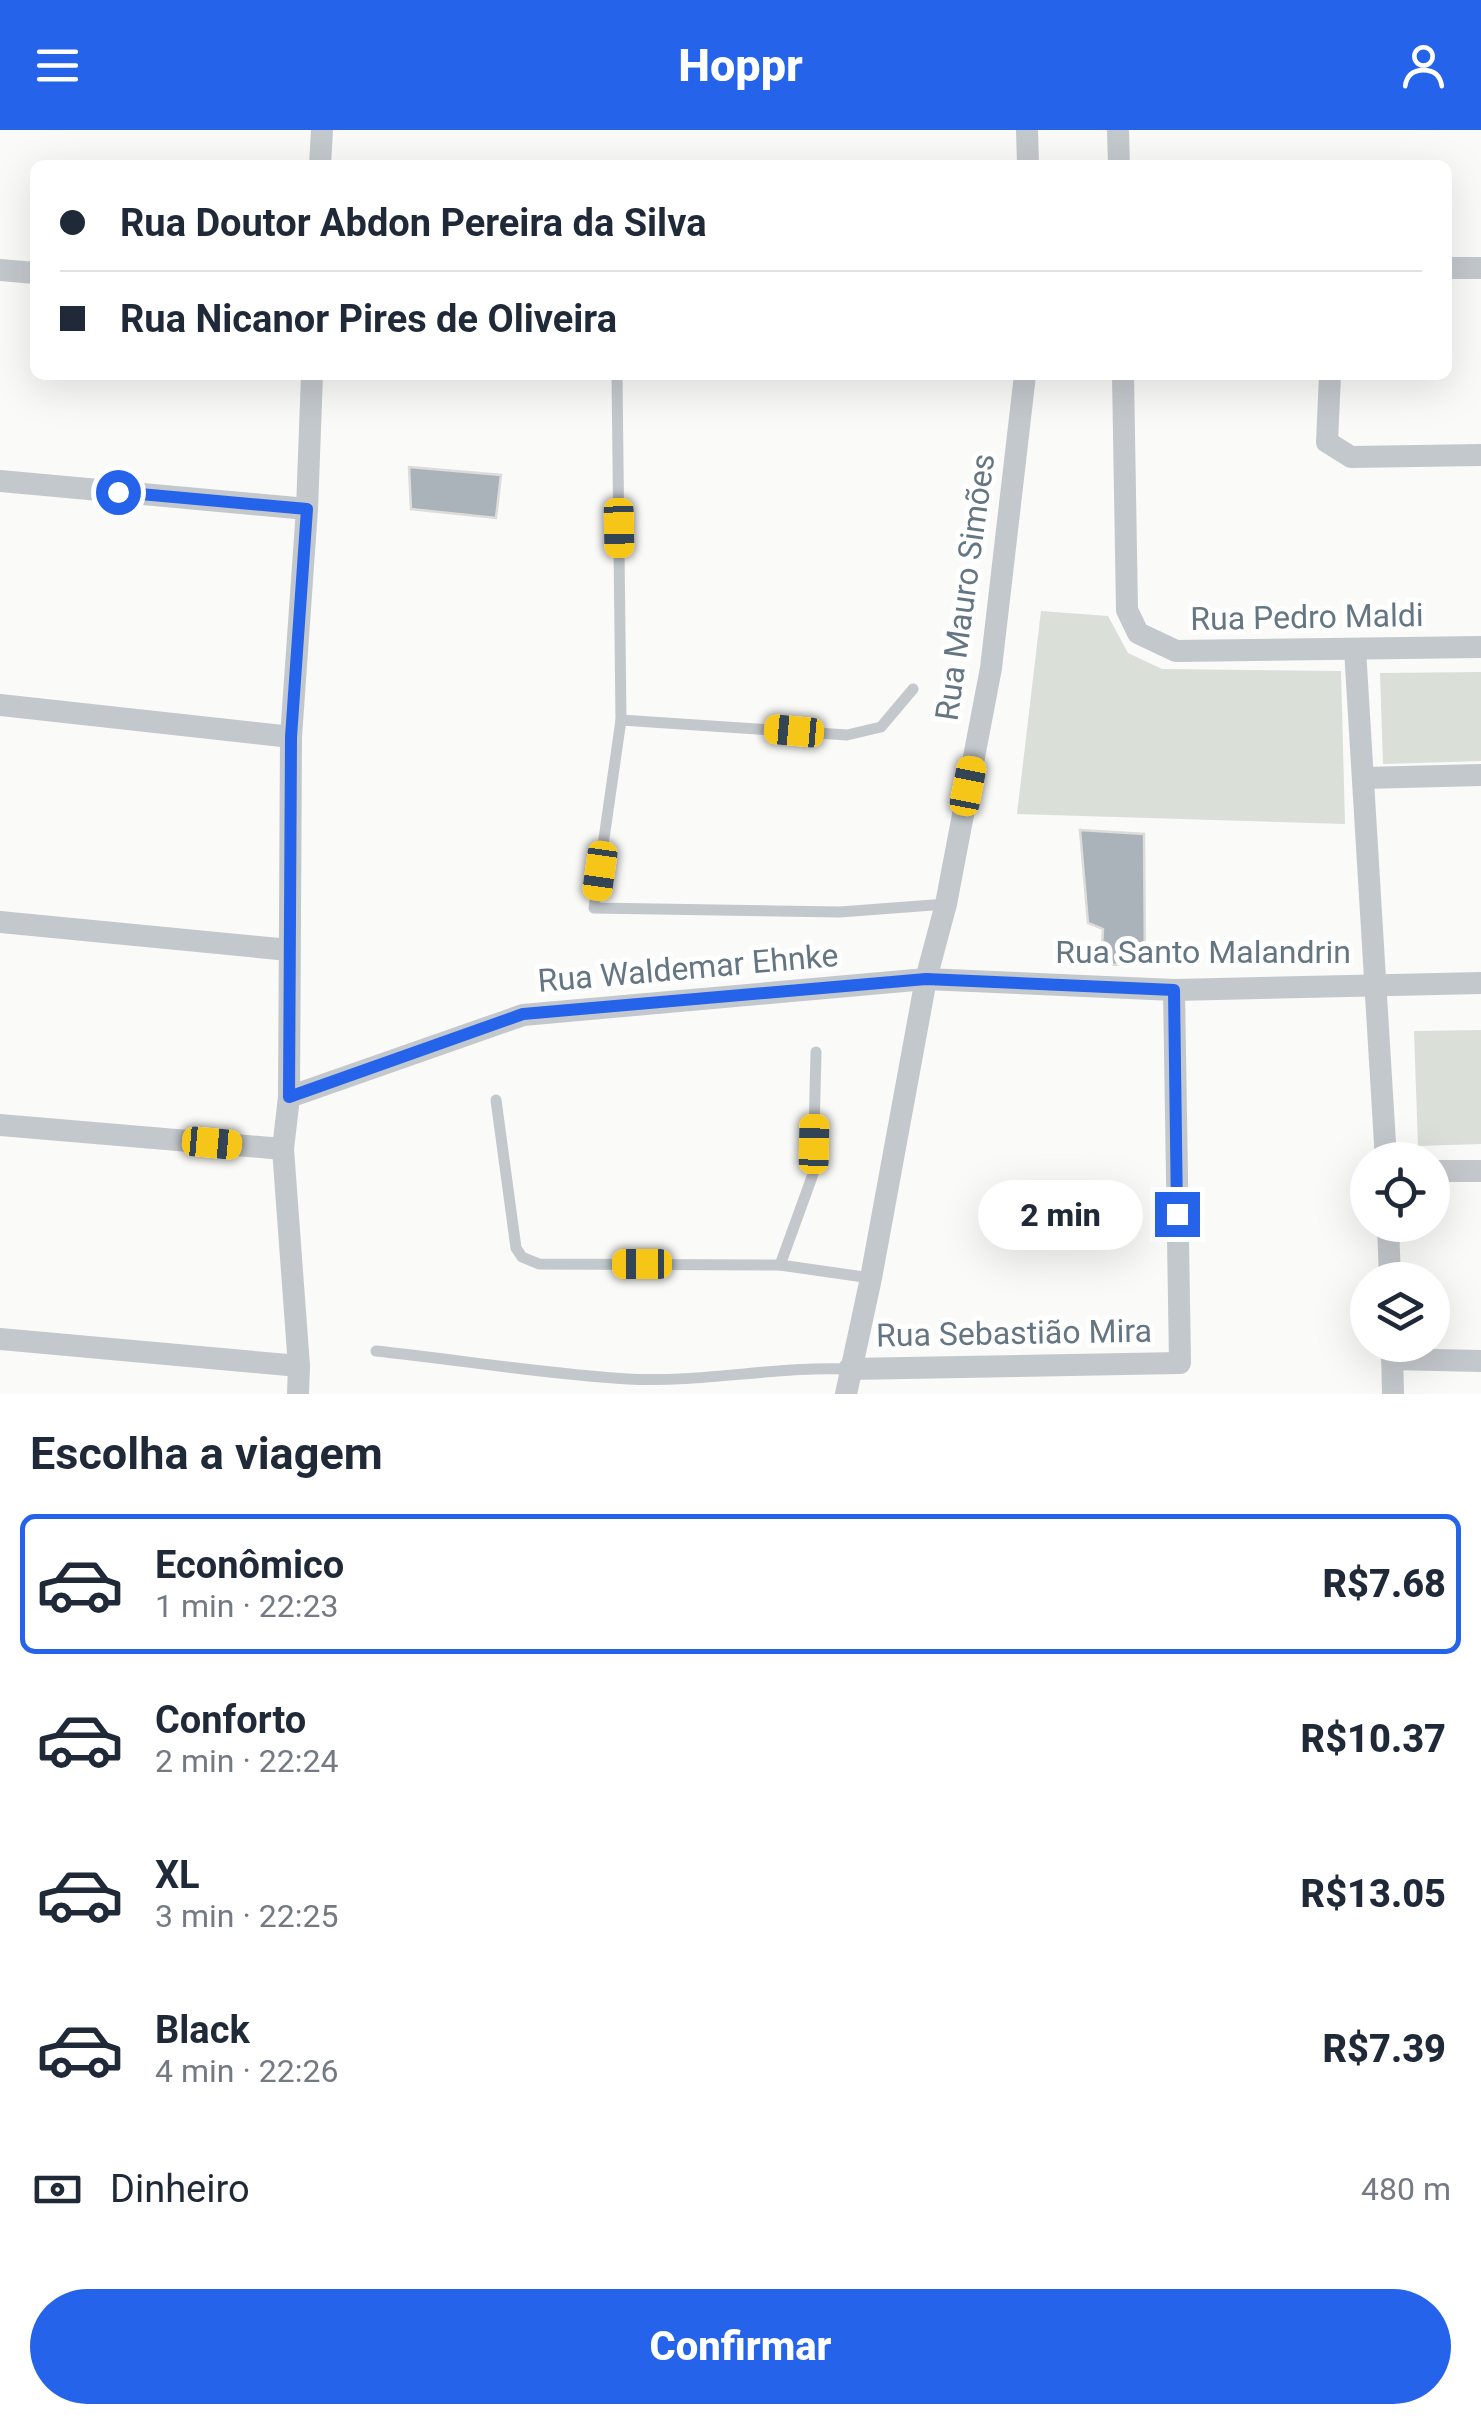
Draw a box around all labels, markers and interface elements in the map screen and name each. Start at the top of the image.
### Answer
icon: menu [30,38,85,93]
icon: person [1396,38,1451,93]
text: Hoppr [678,39,803,92]
text: Rua Doutor Abdon Pereira da Silva [120,201,706,245]
text: Rua Nicanor Pires de Oliveira [120,297,617,341]
street label: Rua Mauro Simões [927,451,1003,723]
route start [96,470,141,515]
car [603,498,635,558]
street label: Rua Pedro Maldi [1190,596,1424,638]
car [763,713,825,749]
car [948,754,988,818]
car [581,839,619,903]
street label: Rua Santo Malandrin [1055,933,1351,971]
street label: Rua Waldemar Ehnke [536,936,840,1000]
car [798,1114,830,1174]
car [181,1125,243,1161]
map controls [1350,1142,1450,1362]
button: locate [1350,1142,1450,1242]
callout: 2 min [977,1179,1142,1249]
route end [1155,1192,1200,1237]
text: 2 min [1020,1196,1101,1234]
car [612,1249,672,1279]
button: layers [1350,1262,1450,1362]
street label: Rua Sebastião Mira [876,1312,1152,1354]
text: Escolha a viagem [30,1427,383,1480]
icon: car [35,1539,125,1629]
text: Econômico [155,1543,344,1587]
text: R$7.68 [1323,1562,1446,1606]
text: 1 min · 22:23 [155,1587,338,1625]
icon: car [35,1694,125,1784]
text: Conforto [155,1698,306,1742]
text: R$10.37 [1301,1717,1446,1761]
text: 2 min · 22:24 [155,1742,338,1780]
icon: car [35,1849,125,1939]
text: XL [155,1853,200,1897]
text: R$13.05 [1301,1872,1446,1916]
text: 3 min · 22:25 [155,1897,338,1935]
icon: car [35,2004,125,2094]
text: Black [155,2008,250,2052]
text: R$7.39 [1323,2027,1446,2071]
text: 4 min · 22:26 [155,2052,338,2090]
icon: cash [30,2162,85,2217]
text: Dinheiro [110,2167,250,2211]
text: 480 m [1361,2170,1451,2208]
button: Confirmar [30,2289,1451,2404]

